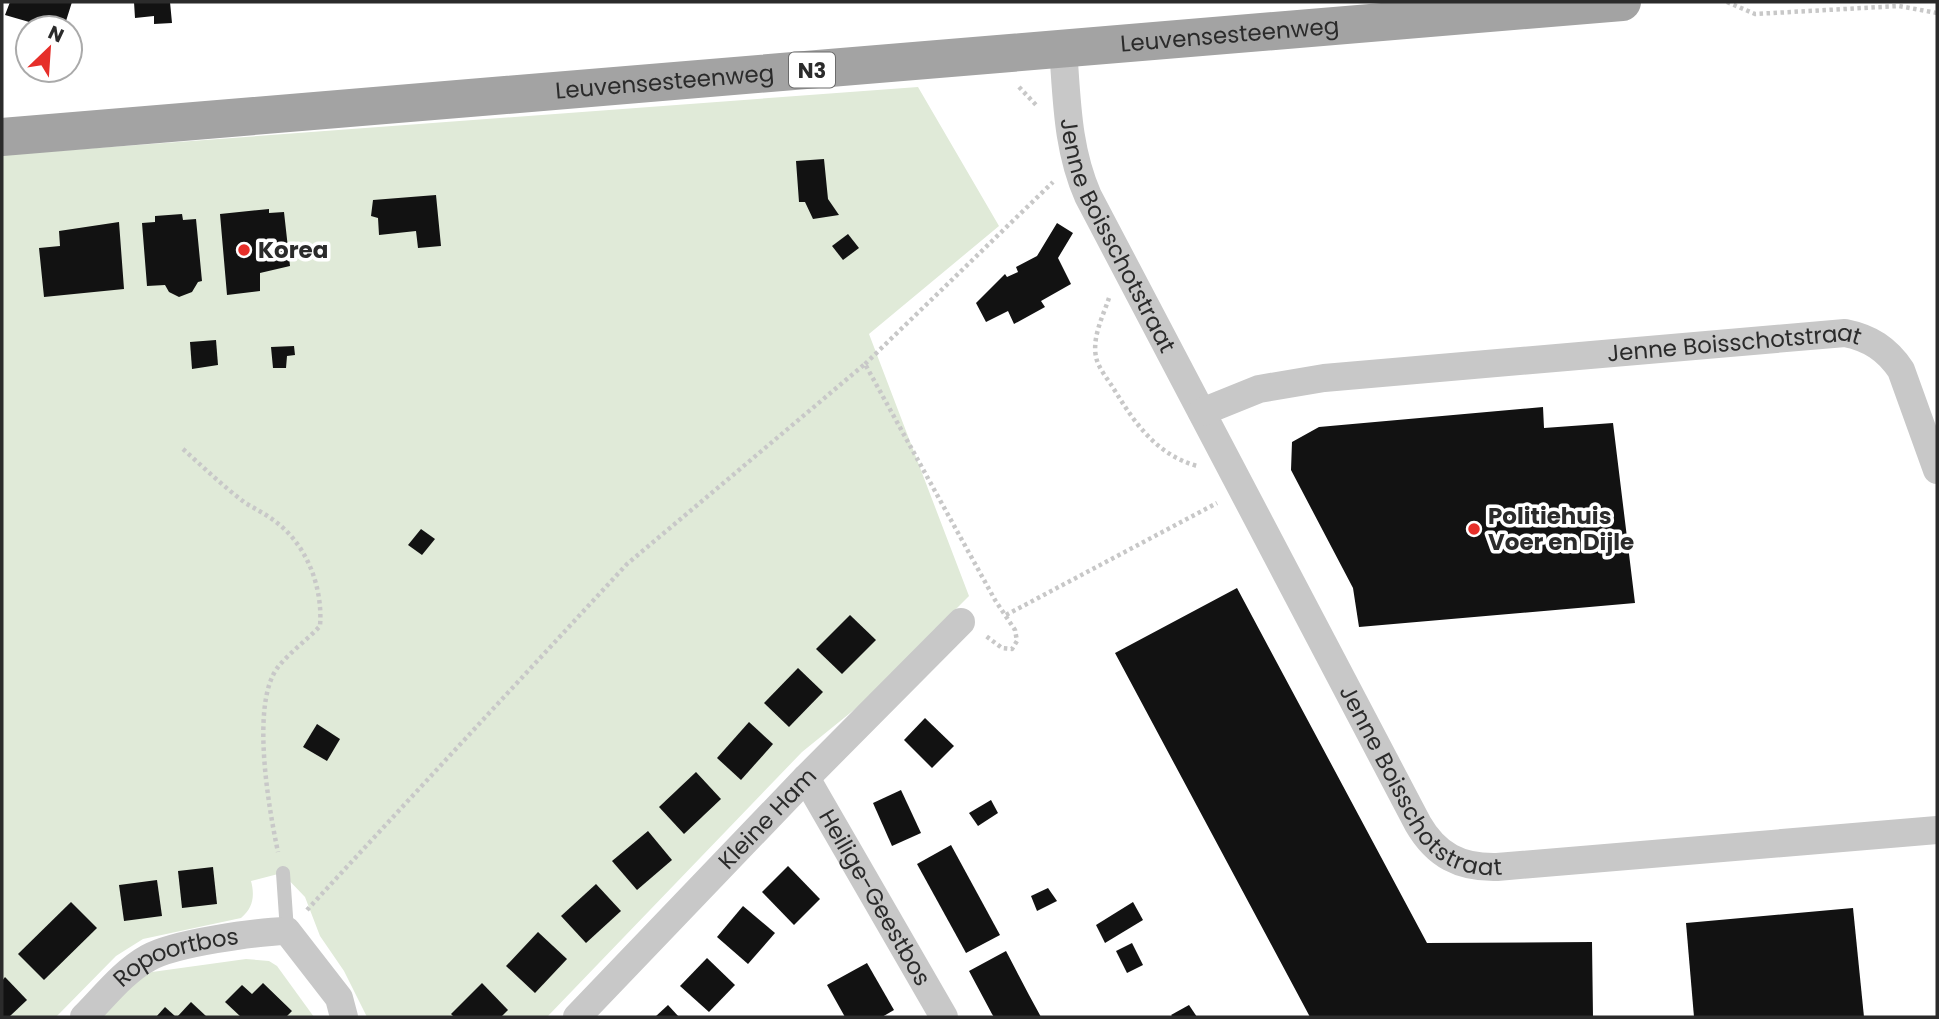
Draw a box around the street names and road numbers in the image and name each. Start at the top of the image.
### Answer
street label: Leuvensesteenweg [1119,10,1340,60]
road number: N3 [789,52,835,88]
street label: Leuvensesteenweg [554,57,775,107]
street label: Jenne Boisschotstraat [1053,116,1183,358]
street label: Jenne Boisschotstraat [1606,316,1866,370]
street label: Jenne Boisschotstraat [1332,679,1503,883]
street label: Kleine Ham [711,761,824,876]
street label: Heilige-Geestbos [811,803,939,992]
street label: Ropoortbos [106,920,240,994]

